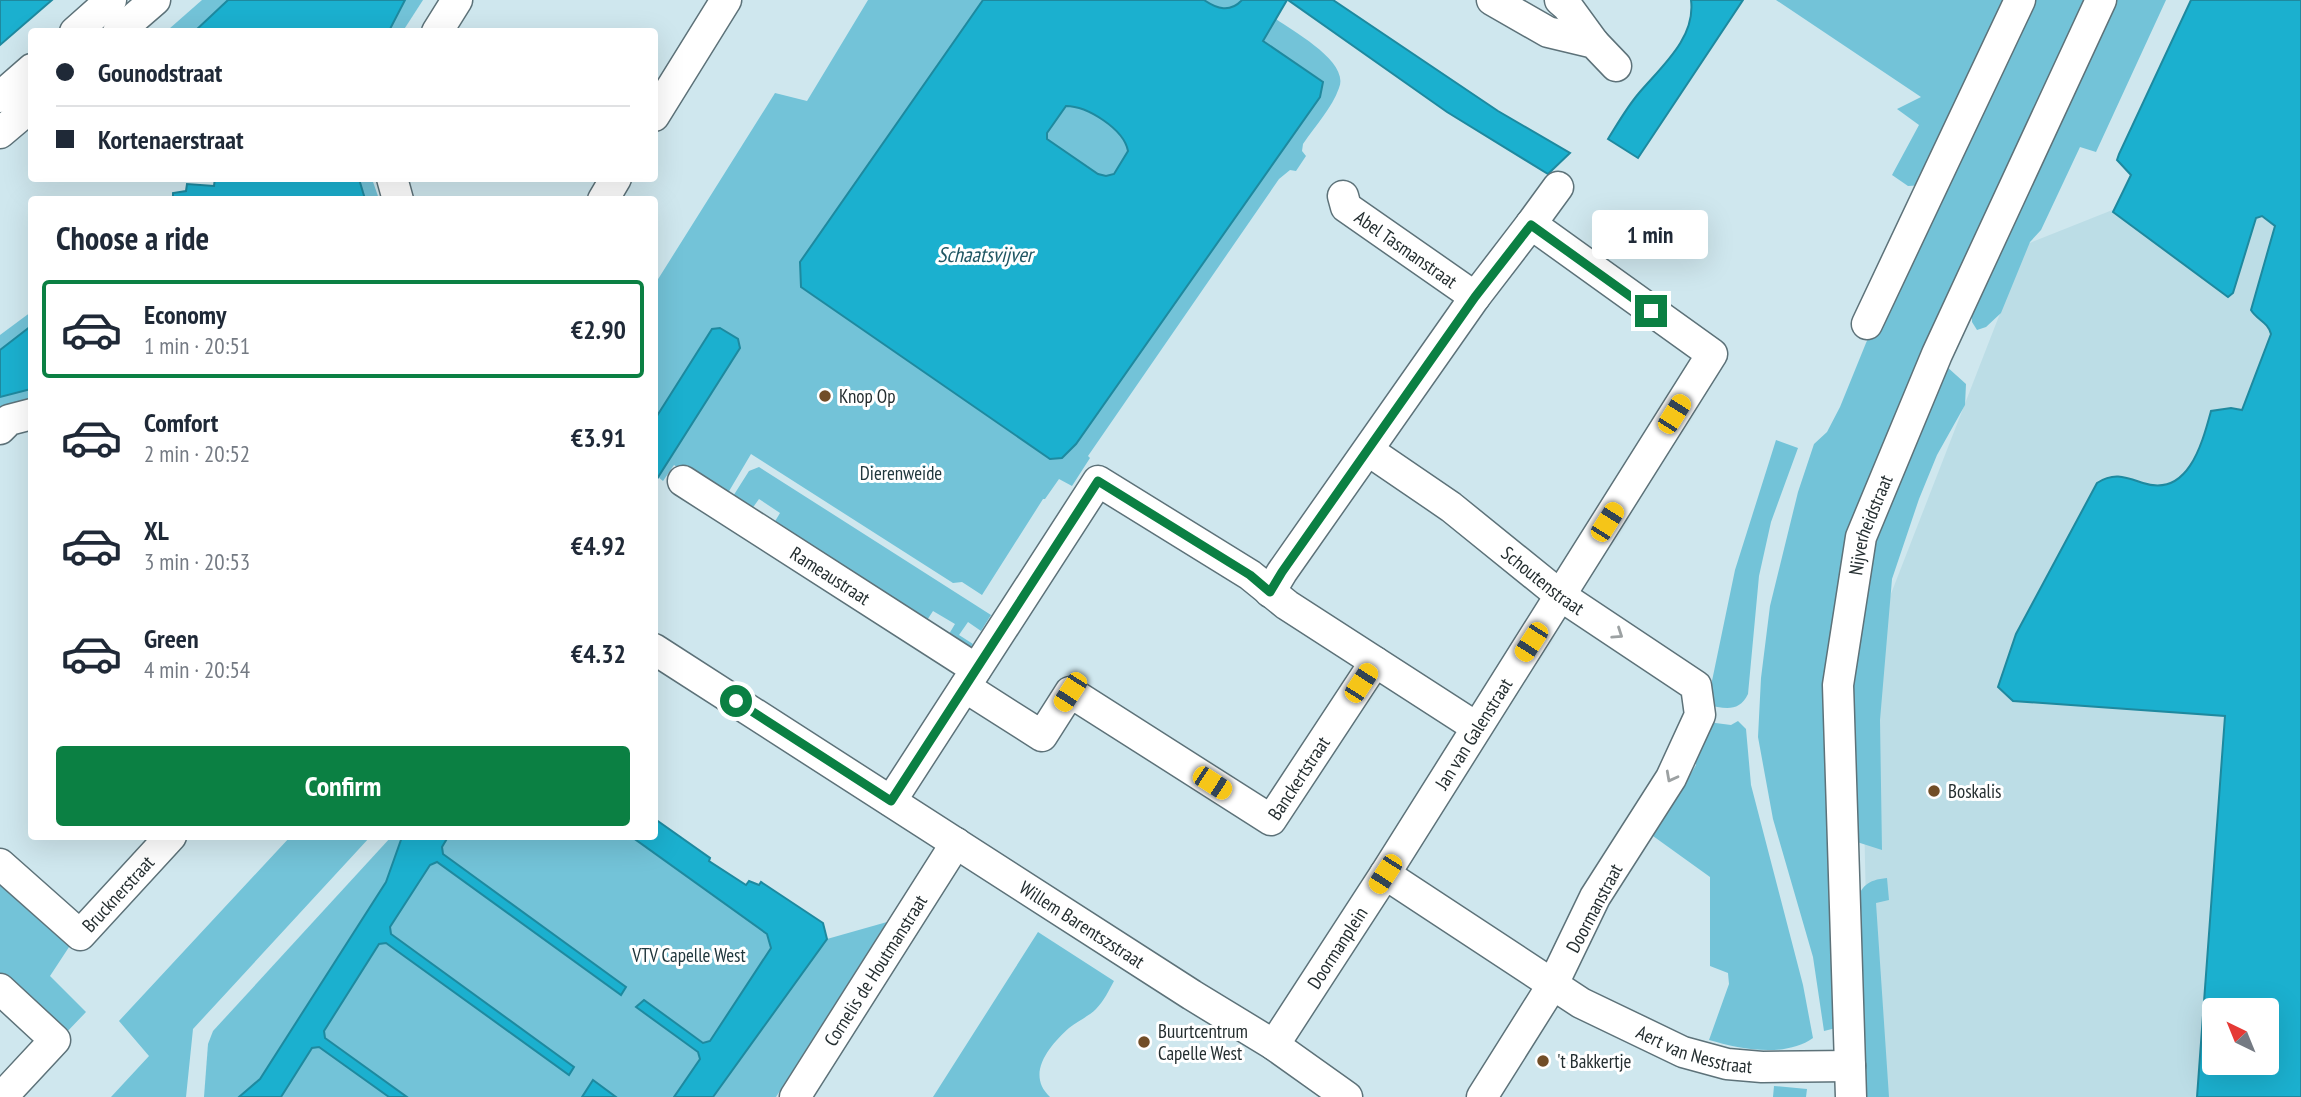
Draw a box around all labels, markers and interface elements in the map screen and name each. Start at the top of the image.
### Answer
text: Gounodstraat [98,56,222,89]
text: Kortenaerstraat [98,123,243,156]
street label: Abel Tasmanstraat [1350,205,1462,294]
callout: 1 min [1593,210,1709,258]
text: Choose a ride [56,217,209,259]
text: 1 min [1627,220,1673,249]
water label: Schaatsvijver [937,241,1036,268]
route end [1635,295,1667,327]
icon: car [60,298,123,361]
text: Economy [144,298,226,331]
text: €2.90 [571,313,626,346]
text: 1 min · 20:51 [144,331,250,360]
place label: Knop Op [839,384,896,408]
marker: Knop Op [817,388,833,404]
car [1654,391,1695,437]
icon: car [60,406,123,469]
text: Comfort [144,406,218,439]
text: €3.91 [571,421,626,454]
text: 2 min · 20:52 [144,439,250,468]
park label: Dierenweide [860,461,942,485]
street label: Nijverheidstraat [1843,470,1898,577]
car [1587,499,1628,545]
icon: car [60,514,123,577]
text: XL [144,514,169,547]
text: €4.92 [571,529,626,562]
street label: Rameaustraat [786,541,875,610]
street label: Schoutenstraat [1497,541,1589,620]
text: 3 min · 20:53 [144,547,250,576]
car [1511,619,1552,665]
icon: car [60,622,123,685]
text: Green [144,622,199,655]
one-way arrow [1610,626,1623,638]
text: €4.32 [571,637,626,670]
text: 4 min · 20:54 [144,655,250,684]
car [1341,660,1382,706]
car [1050,669,1091,715]
street label: Jan van Galenstraat [1429,673,1518,794]
route start [720,685,752,717]
street label: Banckertstraat [1263,731,1335,824]
button: Confirm [56,746,630,826]
car [1189,763,1236,803]
one-way arrow [1666,769,1679,782]
place label: Boskalis [1948,779,2002,803]
marker: Boskalis [1926,783,1942,799]
street label: Brucknerstraat [77,850,160,937]
car [1365,851,1406,897]
street label: Doormanstraat [1561,859,1628,957]
street label: Willem Barentszstraat [1015,875,1150,974]
street label: Cornelis de Houtmanstraat [818,890,933,1050]
street label: Doormanplein [1302,902,1373,993]
park label: VTV Capelle West [631,943,747,967]
north arrow [2202,998,2278,1074]
map controls [2202,998,2279,1075]
place label: Buurtcentrum Capelle West [1158,1019,1248,1065]
street label: Aert van Nesstraat [1633,1020,1754,1078]
marker: Buurtcentrum Capelle West [1136,1034,1152,1050]
place label: 't Bakkertje [1557,1049,1632,1073]
marker: 't Bakkertje [1535,1053,1551,1069]

